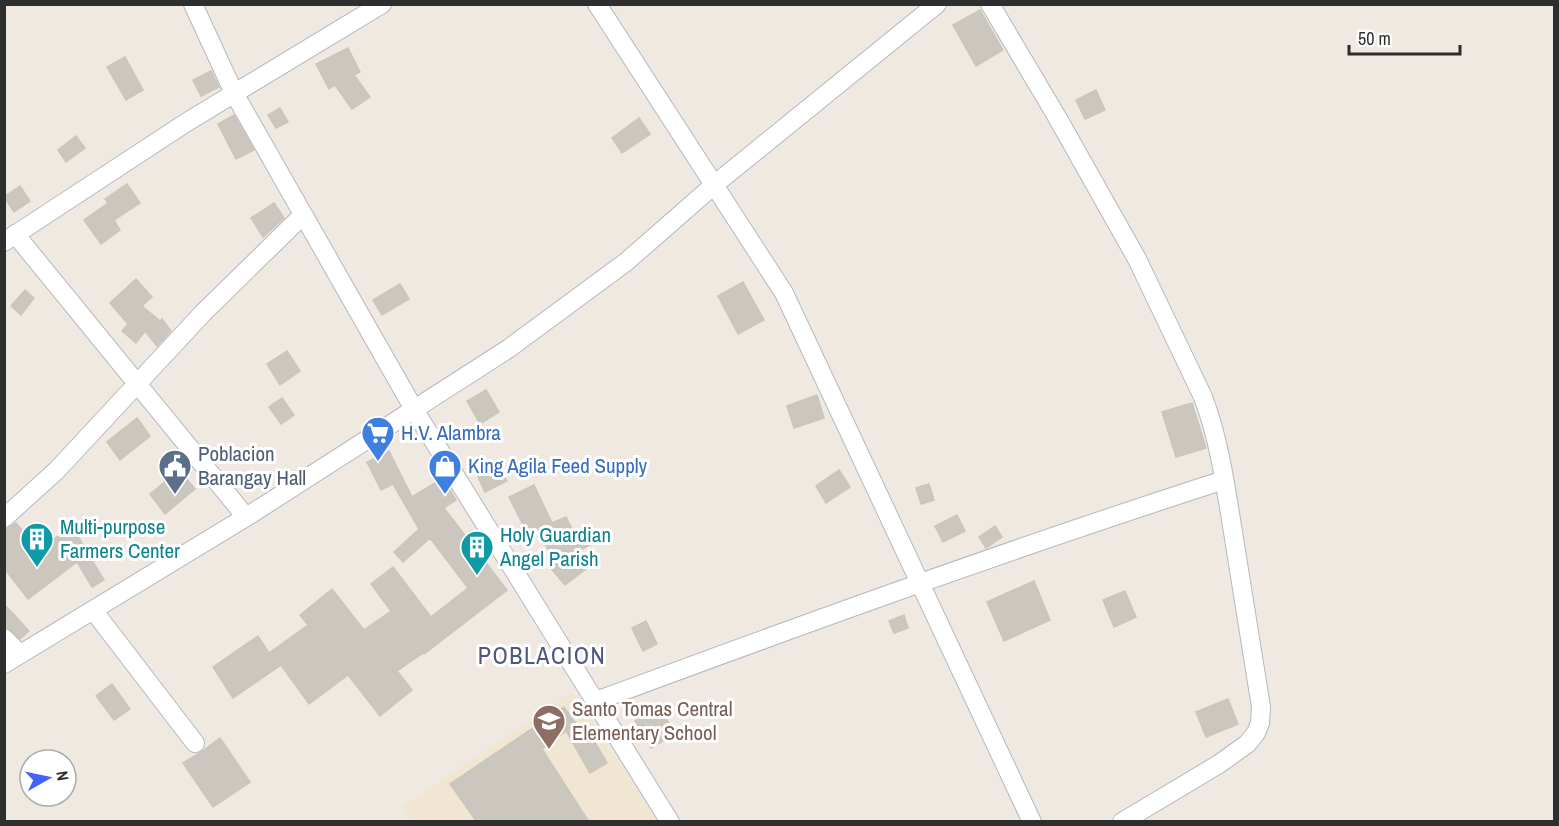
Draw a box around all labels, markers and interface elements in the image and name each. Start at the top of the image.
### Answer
scale bar [1349,18,1460,56]
text: 50 m [1358,26,1391,51]
supermarket icon: H.V. Alambra [360,415,396,462]
place label: H.V. Alambra [401,418,501,447]
place label: Poblacion Barangay Hall [198,439,306,492]
public building icon: Poblacion Barangay Hall [157,448,193,495]
shop icon: King Agila Feed Supply [427,448,463,495]
place label: King Agila Feed Supply [468,451,648,480]
place label: Multi-purpose Farmers Center [60,512,180,565]
place label: Holy Guardian Angel Parish [499,520,611,573]
building icon: Multi-purpose Farmers Center [19,521,55,568]
building icon: Holy Guardian Angel Parish [459,529,495,576]
district label: POBLACION [478,639,606,671]
place label: Santo Tomas Central Elementary School [572,694,733,747]
school or university icon: Santo Tomas Central Elementary School [531,703,567,750]
north arrow [18,748,78,808]
text: N [51,769,74,782]

